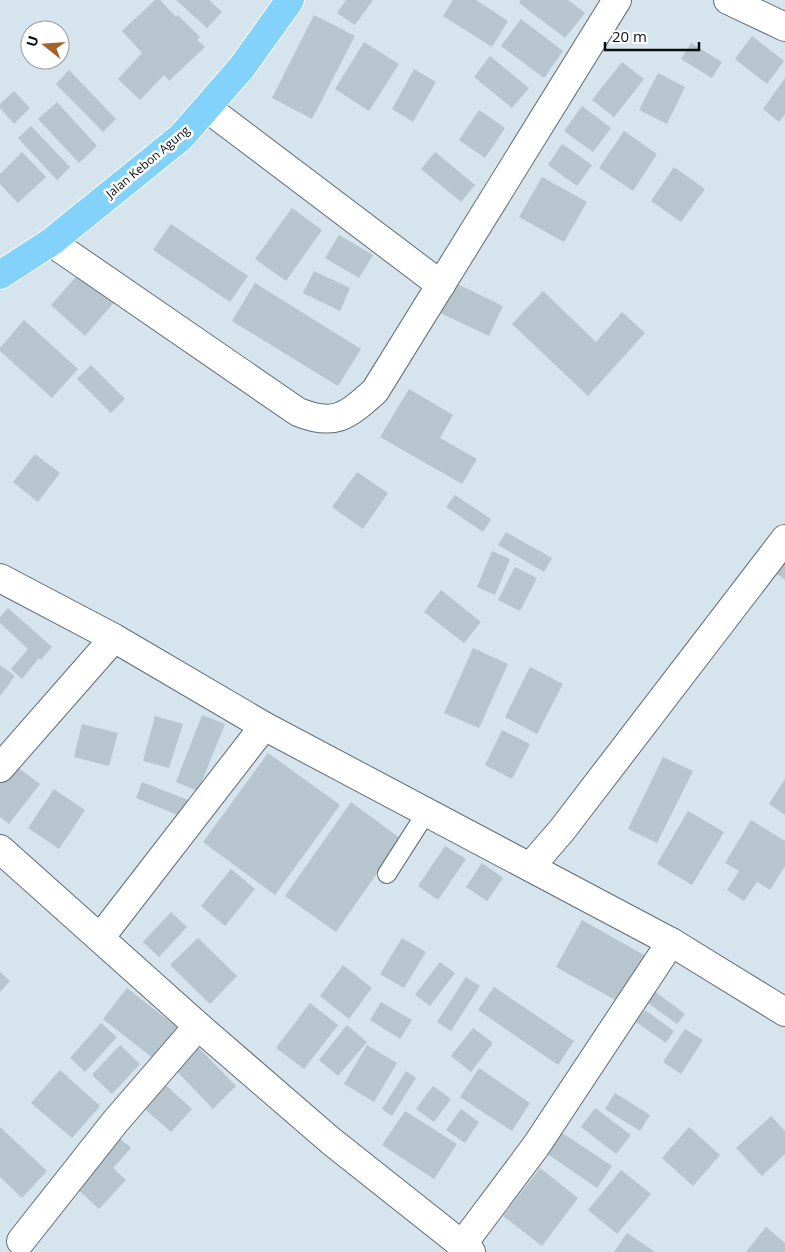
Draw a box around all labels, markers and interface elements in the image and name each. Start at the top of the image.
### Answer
north arrow [20,20,70,70]
scale bar [605,20,699,52]
text: 20 m [612,26,647,46]
text: U [21,33,43,49]
street label: Jalan Kebon Agung [101,121,194,202]

